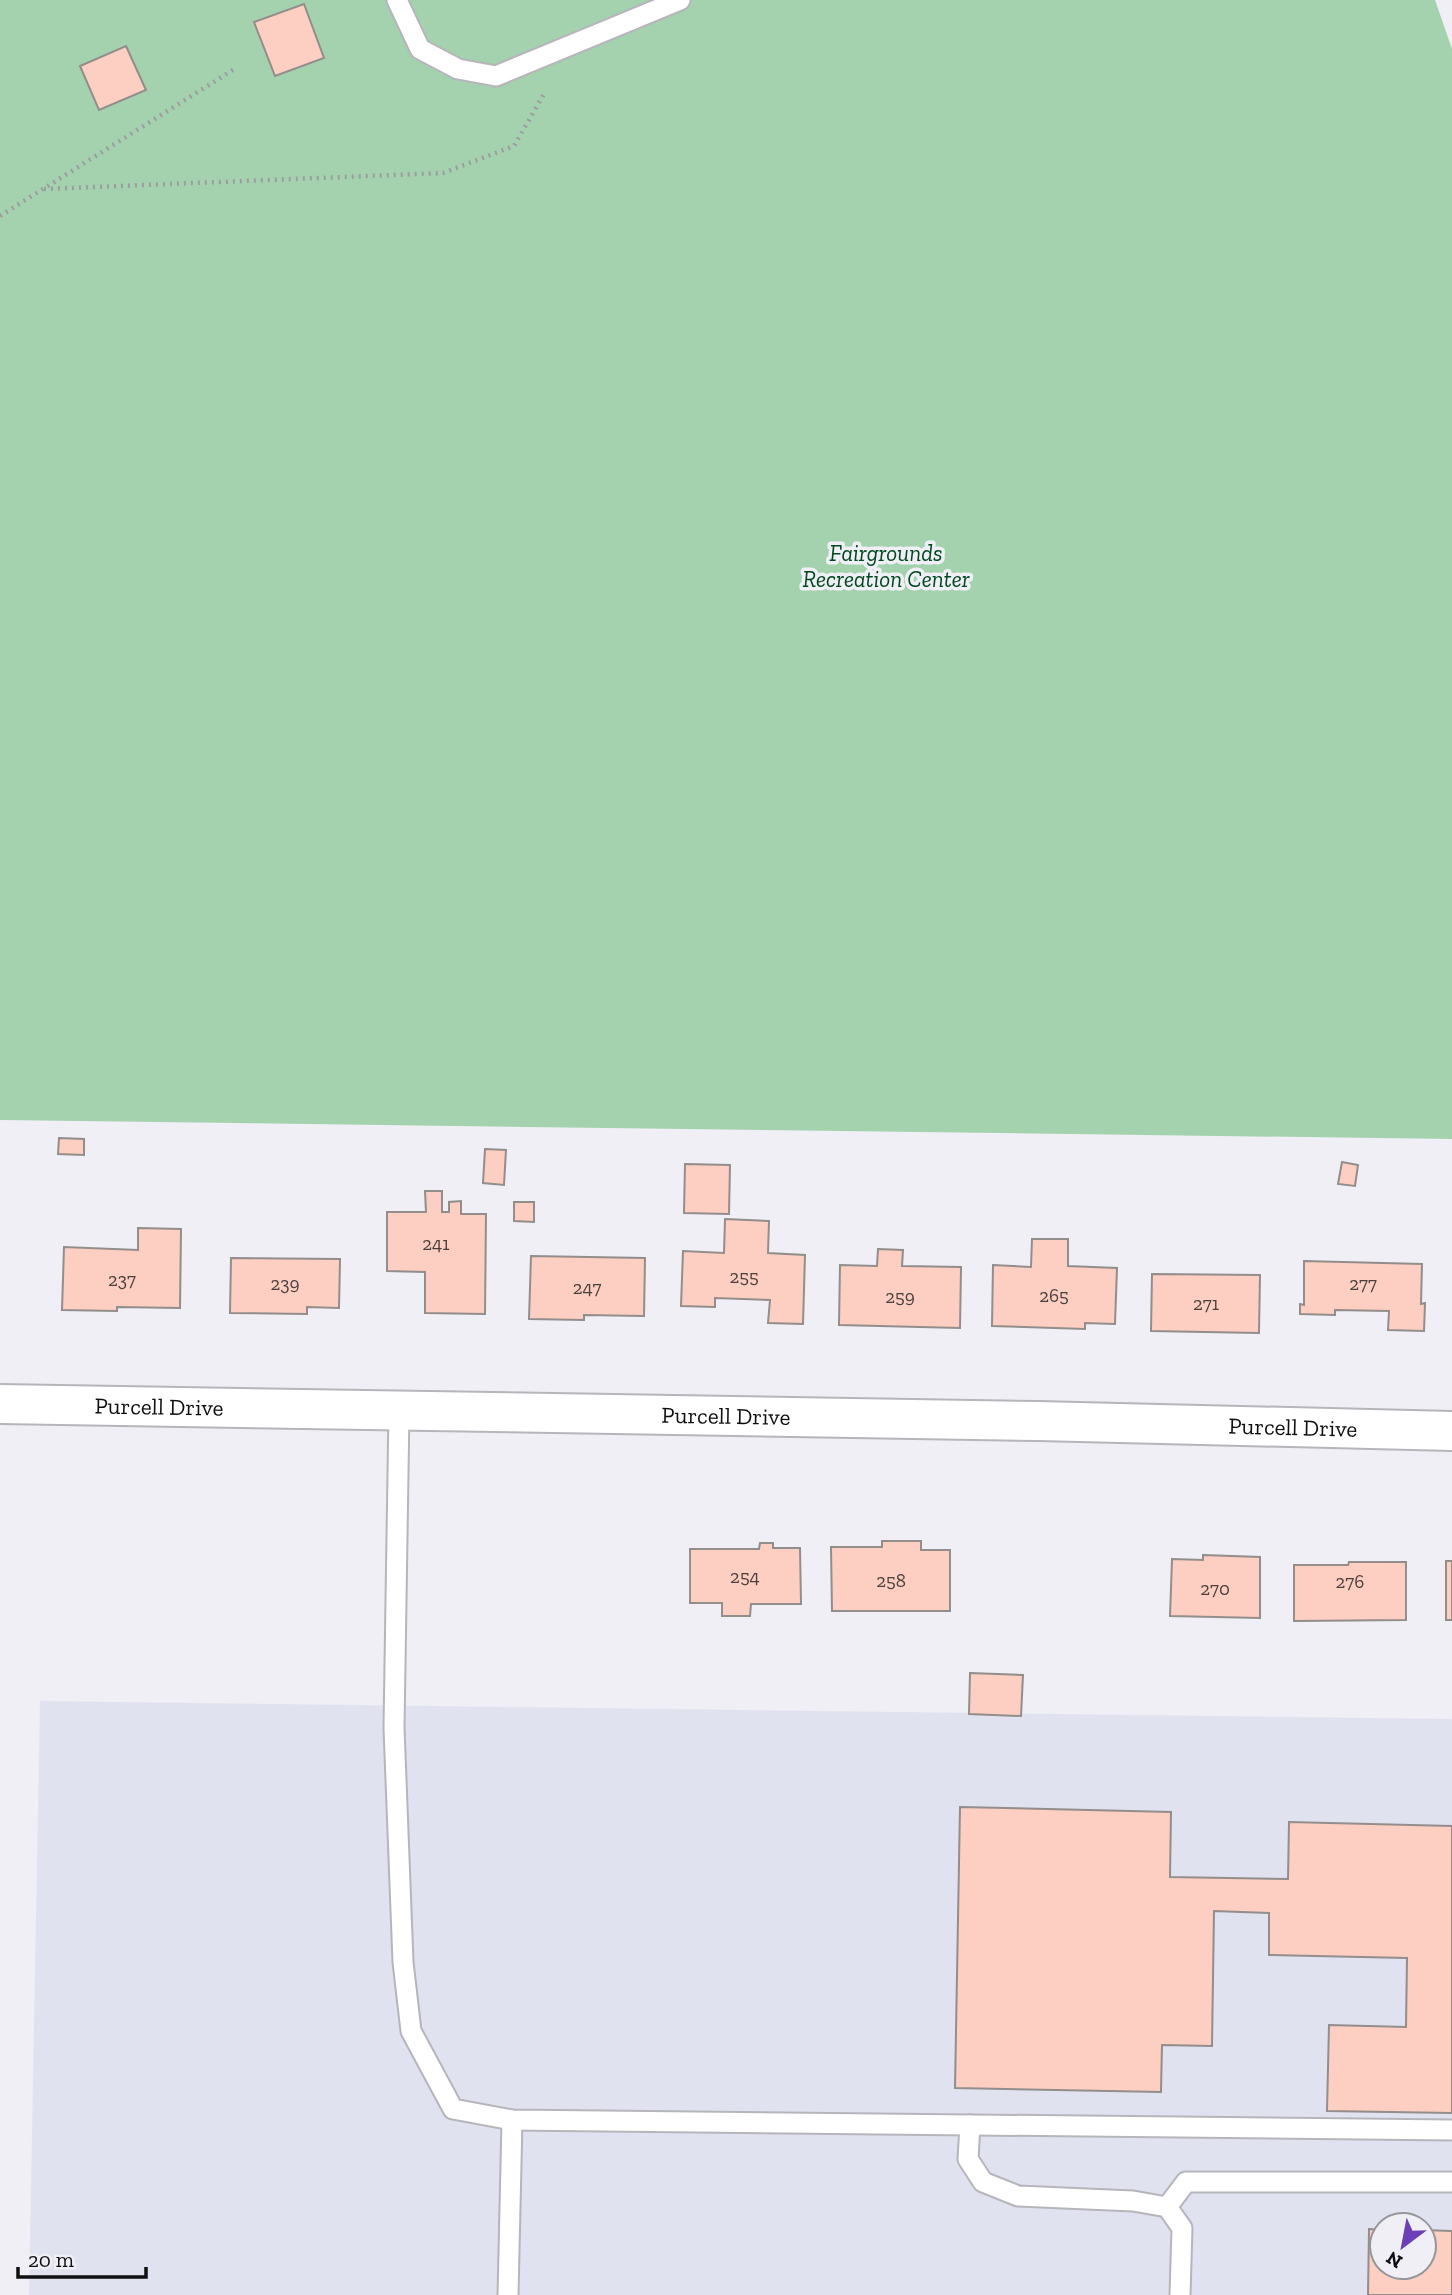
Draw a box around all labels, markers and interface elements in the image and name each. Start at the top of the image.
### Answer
park label: Fairgrounds Recreation Center [802,539,970,593]
house number: 241 [422,1232,450,1255]
house number: 255 [729,1265,759,1288]
house number: 237 [108,1268,136,1291]
house number: 239 [270,1272,300,1295]
house number: 277 [1349,1272,1377,1295]
house number: 247 [573,1276,601,1299]
house number: 265 [1039,1284,1069,1307]
house number: 259 [885,1285,915,1308]
house number: 271 [1193,1292,1219,1315]
street label: Purcell Drive [94,1392,224,1422]
street label: Purcell Drive [661,1401,791,1431]
street label: Purcell Drive [1228,1412,1358,1443]
house number: 254 [730,1565,760,1588]
house number: 258 [876,1569,906,1592]
house number: 276 [1336,1570,1364,1593]
house number: 270 [1200,1577,1230,1600]
north arrow [1368,2211,1438,2281]
scale bar [18,2236,145,2280]
text: N [1382,2246,1406,2274]
text: 20 m [28,2247,74,2272]

